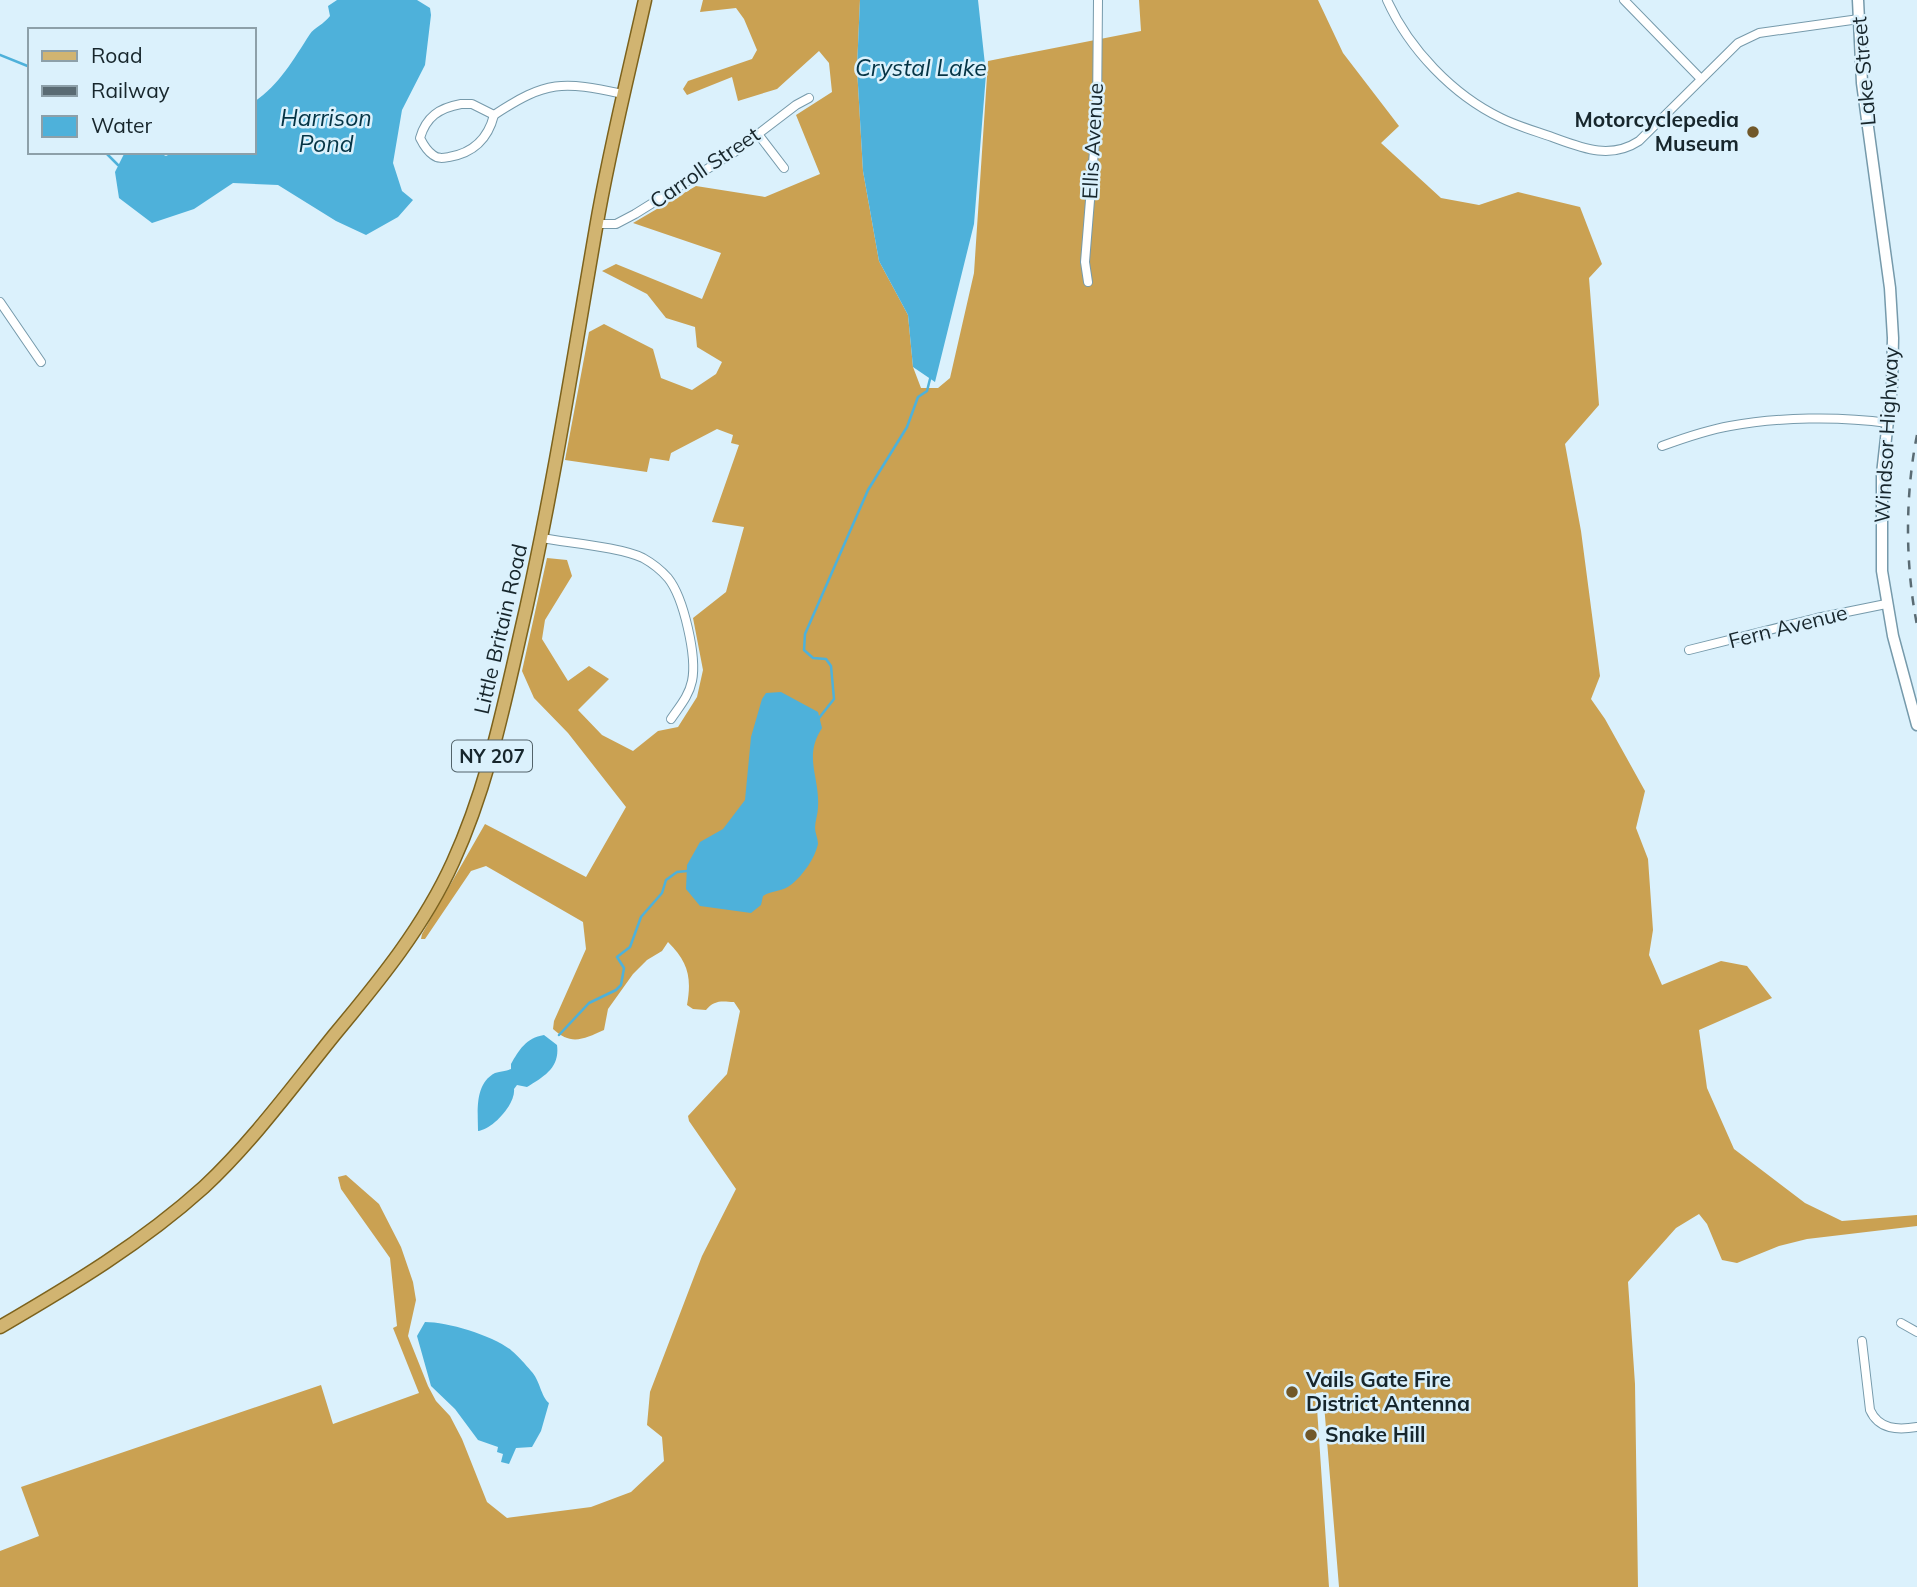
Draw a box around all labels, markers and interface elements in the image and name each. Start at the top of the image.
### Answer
street label: Lake Street [1845,15,1881,127]
legend [28,28,256,154]
text: Road [91,42,142,68]
water label: Crystal Lake [855,53,987,82]
text: Railway [91,77,170,103]
street label: Ellis Avenue [1076,82,1108,200]
water label: Harrison Pond [280,103,372,158]
place label: Motorcyclepedia Museum [1574,106,1739,156]
text: Water [91,112,152,138]
street label: Carroll Street [644,121,764,214]
marker: Motorcyclepedia Museum [1745,124,1761,140]
street label: Windsor Highway [1868,346,1904,524]
street label: Little Britain Road [468,541,532,716]
street label: Fern Avenue [1726,599,1850,653]
road number: NY 207 [452,740,532,772]
place label: Vails Gate Fire District Antenna [1305,1366,1470,1416]
marker: Vails Gate Fire District Antenna [1284,1384,1300,1400]
place label: Snake Hill [1325,1421,1426,1447]
marker: Snake Hill [1303,1427,1319,1443]

